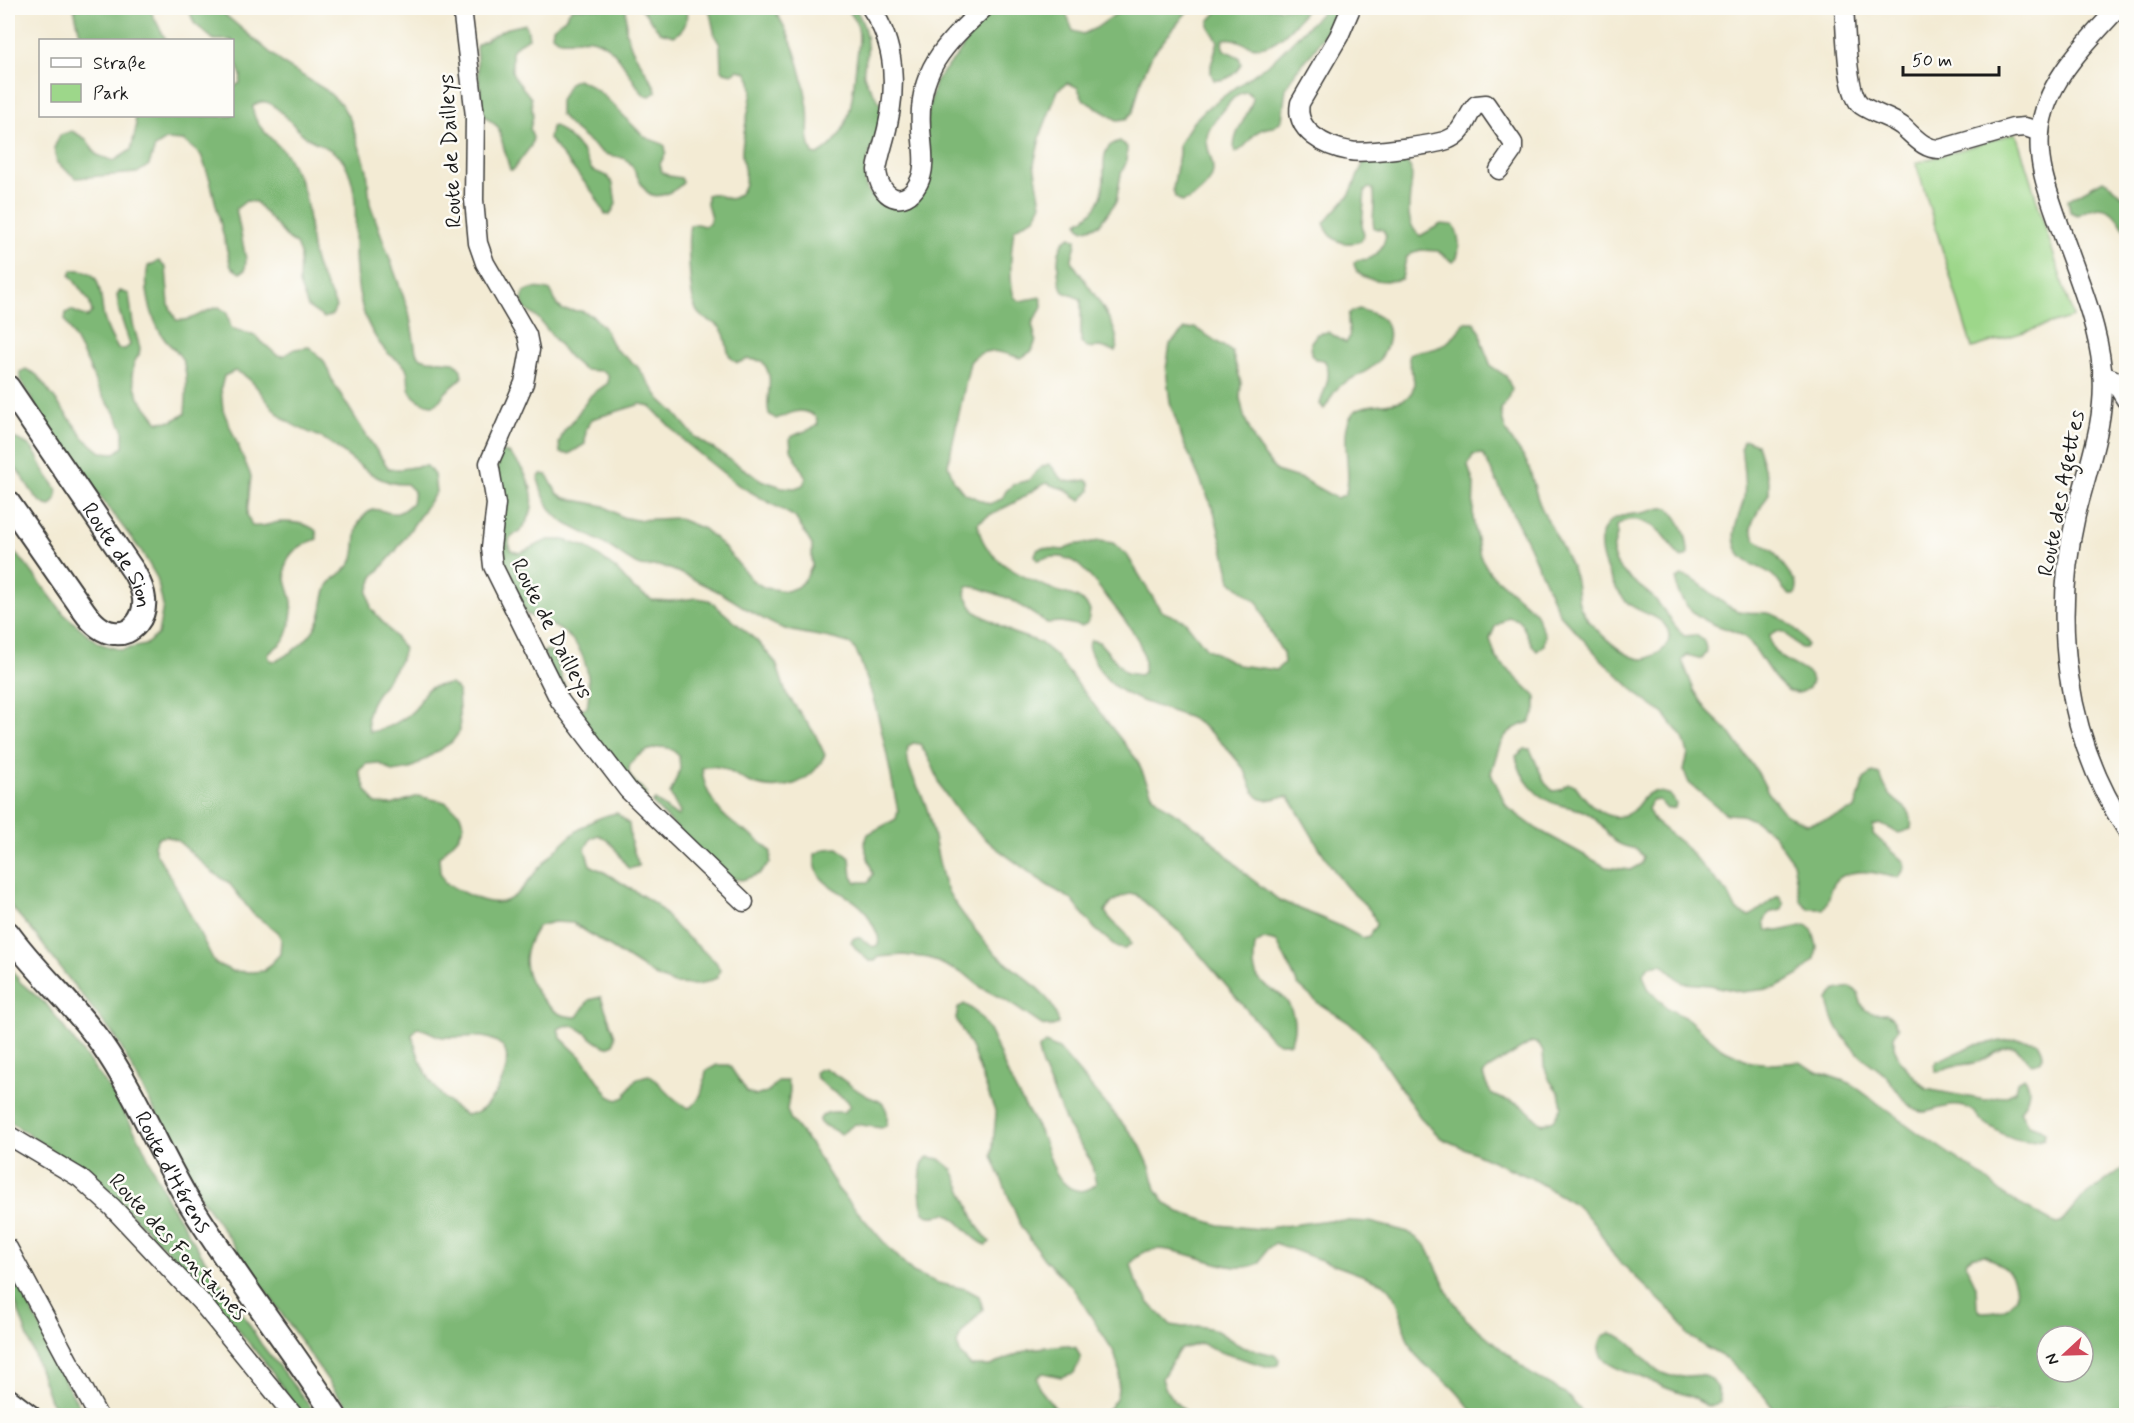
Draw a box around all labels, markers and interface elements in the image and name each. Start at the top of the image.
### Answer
legend [39,39,234,117]
scale bar [1903,39,1999,77]
text: 50 m [1912,49,1952,73]
text: Straße [93,52,146,76]
street label: Route de Dailleys [433,73,469,228]
text: Park [93,82,129,106]
street label: Route des Agettes [2032,408,2095,579]
street label: Route de Sion [75,497,156,609]
street label: Route de Dailleys [504,554,599,704]
street label: Route d'Hérens [127,1107,217,1239]
street label: Route des Fontaines [102,1168,253,1327]
north arrow [2035,1324,2095,1384]
text: N [2041,1350,2064,1368]

